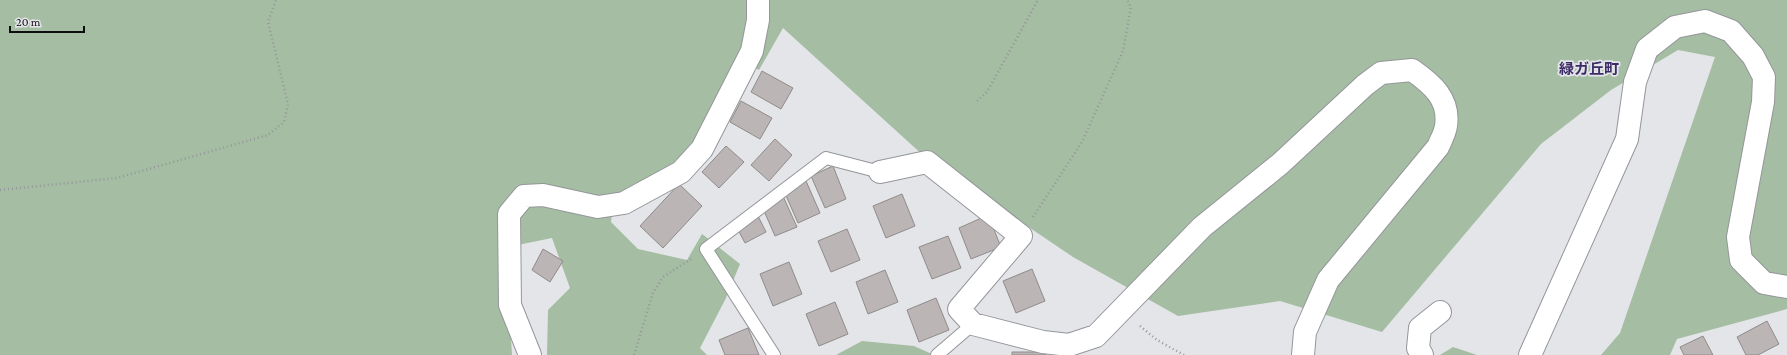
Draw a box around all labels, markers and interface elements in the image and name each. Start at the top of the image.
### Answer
scale bar [10,8,84,34]
text: 20 m [16,15,41,29]
district label: 緑ガ丘町 [1559,61,1619,77]

